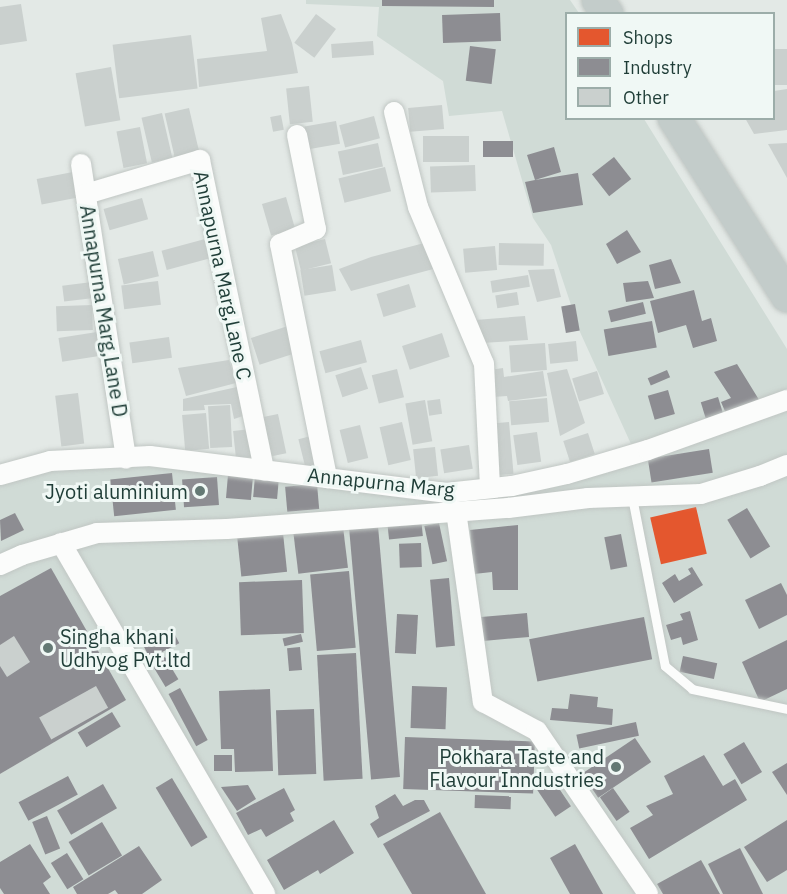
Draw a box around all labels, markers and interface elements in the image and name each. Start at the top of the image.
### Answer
legend [565,12,775,120]
text: Shops [623,26,673,49]
text: Industry [623,56,692,79]
text: Other [623,86,669,109]
street label: Annapurna Marg,Lane C [189,168,257,382]
street label: Annapurna Marg,Lane D [75,203,133,419]
street label: Annapurna Marg [306,462,456,502]
place label: Jyoti aluminium [45,479,188,503]
marker: Jyoti aluminium [193,484,207,498]
place label: Singha khani Udhyog Pvt.ltd [60,624,191,671]
marker: Singha khani Udhyog Pvt.ltd [41,641,55,655]
place label: Pokhara Taste and Flavour Inndustries [429,744,604,791]
marker: Pokhara Taste and Flavour Inndustries [609,760,623,774]

